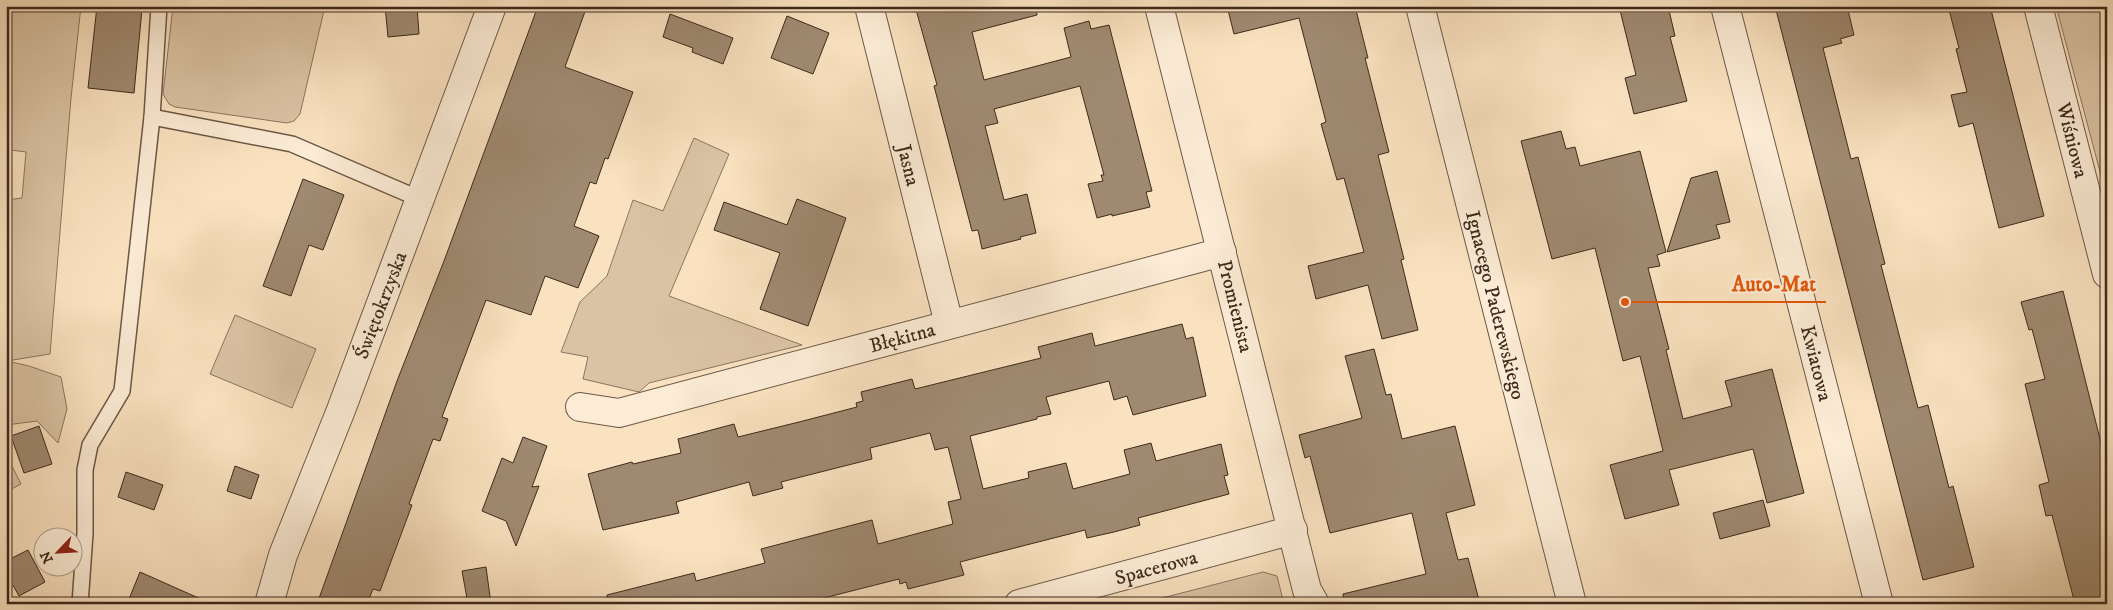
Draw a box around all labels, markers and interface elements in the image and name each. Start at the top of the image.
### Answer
street label: Wiśniowa [2050,99,2093,181]
street label: Jasna [890,140,925,189]
street label: Ignacego Paderewskiego [1459,208,1530,402]
street label: Świętokrzyska [349,247,414,363]
street label: Promienista [1211,258,1258,356]
callout: Auto-Mat [1722,266,1826,302]
text: Auto-Mat [1731,272,1816,298]
street label: Błękitna [867,318,939,359]
street label: Kwiatowa [1794,323,1837,404]
north arrow [32,528,82,578]
street label: Spacerowa [1112,545,1201,591]
text: N [36,548,58,566]

